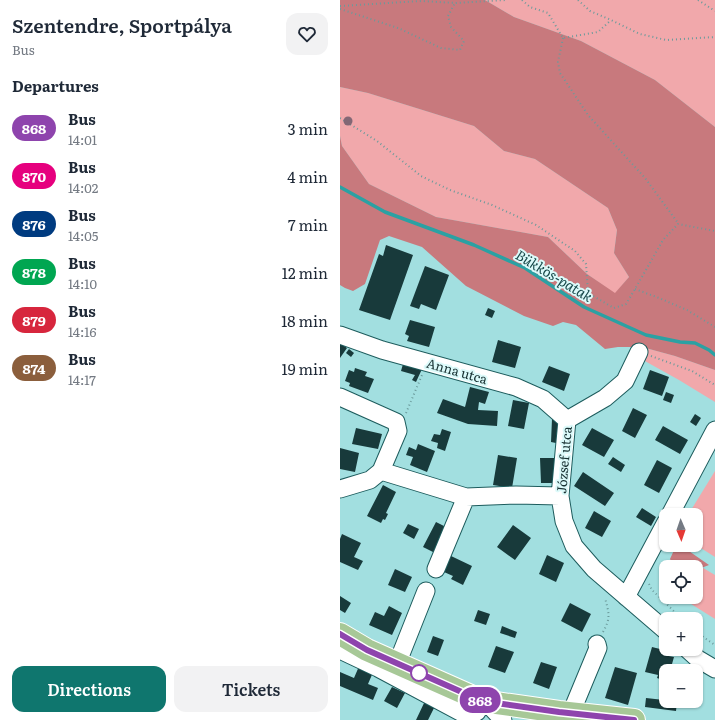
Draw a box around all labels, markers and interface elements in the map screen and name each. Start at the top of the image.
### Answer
text: Szentendre, Sportpálya [12,11,232,39]
button: heart [286,13,328,55]
text: Bus [12,40,35,59]
text: Departures [12,74,99,97]
text: Bus [68,107,96,130]
text: 3 min [287,117,328,140]
text: 868 [22,118,46,138]
text: 14:01 [68,130,97,149]
text: Bus [68,155,96,178]
text: 4 min [287,165,328,188]
text: 870 [22,166,46,186]
text: 14:02 [68,178,98,197]
text: Bus [68,203,96,226]
text: 7 min [288,213,328,236]
text: 876 [22,214,46,234]
text: 14:05 [68,226,98,245]
water label: Bükkös-patak [512,244,597,306]
text: Bus [68,251,96,274]
text: 12 min [282,261,328,284]
text: 878 [22,262,46,282]
text: 14:10 [68,274,97,293]
text: Bus [68,299,96,322]
text: 18 min [281,309,328,332]
text: 879 [22,310,46,330]
text: 14:16 [68,322,97,341]
text: Bus [68,347,96,370]
street label: Anna utca [424,353,490,388]
text: 19 min [282,357,328,380]
text: 874 [23,358,46,378]
text: 14:17 [68,370,96,389]
street label: József utca [551,426,576,494]
north arrow [659,508,703,552]
map controls [659,508,703,708]
button: locate [659,560,703,604]
button: + [659,612,703,656]
unlabelled marker [410,664,428,682]
button: − [659,664,703,708]
button: Directions [12,666,166,712]
button: Tickets [174,666,328,712]
line badge: 868 [457,687,503,713]
text: 868 [468,690,492,710]

